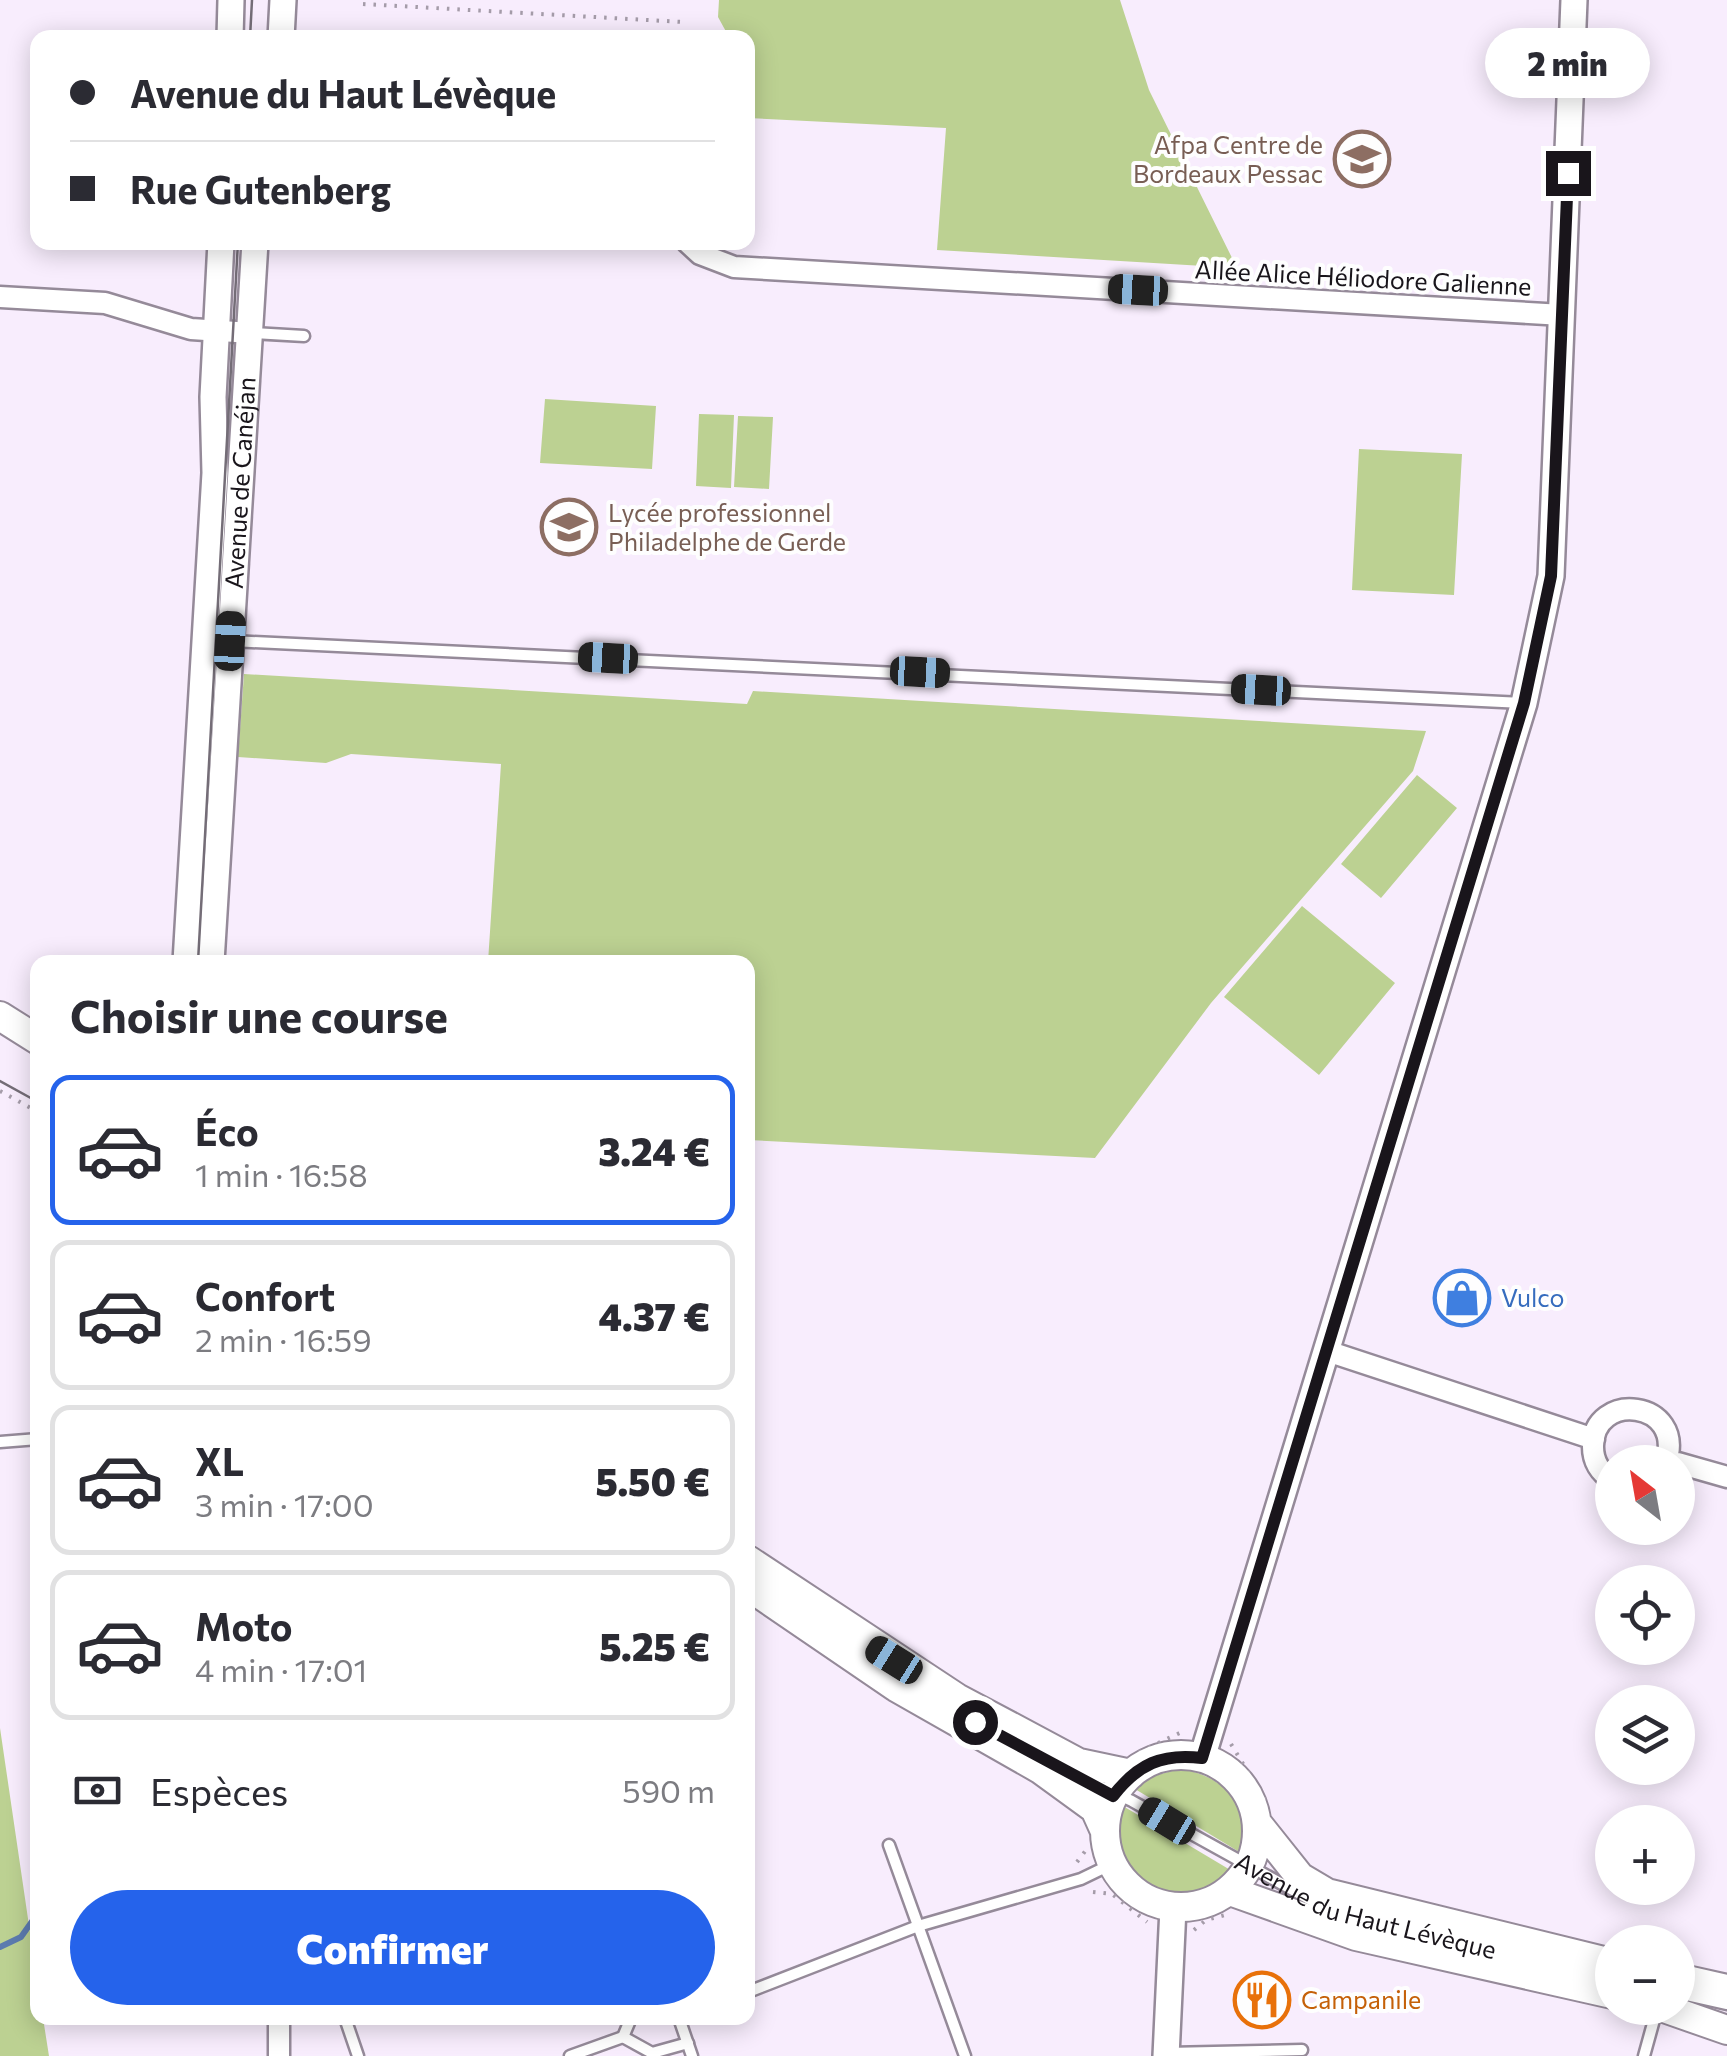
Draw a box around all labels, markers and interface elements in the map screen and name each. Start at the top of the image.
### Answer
callout: 2 min [1486,28,1650,98]
text: 2 min [1527,43,1608,83]
text: Avenue du Haut Lévèque [130,69,556,116]
place label: Afpa Centre de Bordeaux Pessac [1133,129,1323,188]
school or university icon: Afpa Centre de Bordeaux Pessac [1332,129,1392,189]
route end [1546,151,1591,196]
text: Rue Gutenberg [130,165,391,212]
street label: Allée Alice Héliodore Galienne [1194,253,1532,301]
car [1107,273,1169,307]
street label: Avenue de Canéjan [218,376,261,590]
school or university icon: Lycée professionnel Philadelphe de Gerde [539,497,599,557]
place label: Lycée professionnel Philadelphe de Gerde [608,497,846,556]
car [213,610,247,672]
car [577,641,639,675]
car [889,655,951,689]
car [1230,673,1292,707]
text: Choisir une course [70,987,448,1042]
icon: car [75,1105,165,1195]
text: Éco [195,1107,259,1154]
text: 3.24 € [598,1127,710,1174]
text: 1 min · 16:58 [195,1154,368,1194]
shop icon: Vulco [1432,1268,1492,1328]
icon: car [75,1270,165,1360]
text: Confort [195,1272,335,1319]
place label: Vulco [1501,1282,1565,1312]
text: 4.37 € [599,1292,710,1339]
text: 2 min · 16:59 [195,1319,372,1359]
icon: car [75,1435,165,1525]
text: XL [195,1437,244,1484]
north arrow [1595,1445,1695,1545]
map controls [1595,1445,1695,2025]
text: 5.50 € [596,1457,710,1504]
text: 3 min · 17:00 [195,1484,374,1524]
button: locate [1595,1565,1695,1665]
icon: car [75,1600,165,1690]
text: Moto [195,1602,293,1649]
text: 5.25 € [599,1622,710,1669]
car [861,1631,927,1689]
text: 4 min · 17:01 [195,1649,367,1689]
button: layers [1595,1685,1695,1785]
route start [953,1700,998,1745]
icon: cash [70,1763,125,1818]
text: Espèces [150,1767,288,1814]
text: 590 m [622,1770,715,1810]
car [1134,1793,1200,1849]
button: + [1595,1805,1695,1905]
street label: Avenue du Haut Lévèque [1230,1845,1500,1964]
button: Confirmer [70,1890,715,2005]
button: − [1595,1925,1695,2025]
restaurant icon: Campanile [1232,1970,1292,2030]
place label: Campanile [1301,1984,1421,2014]

